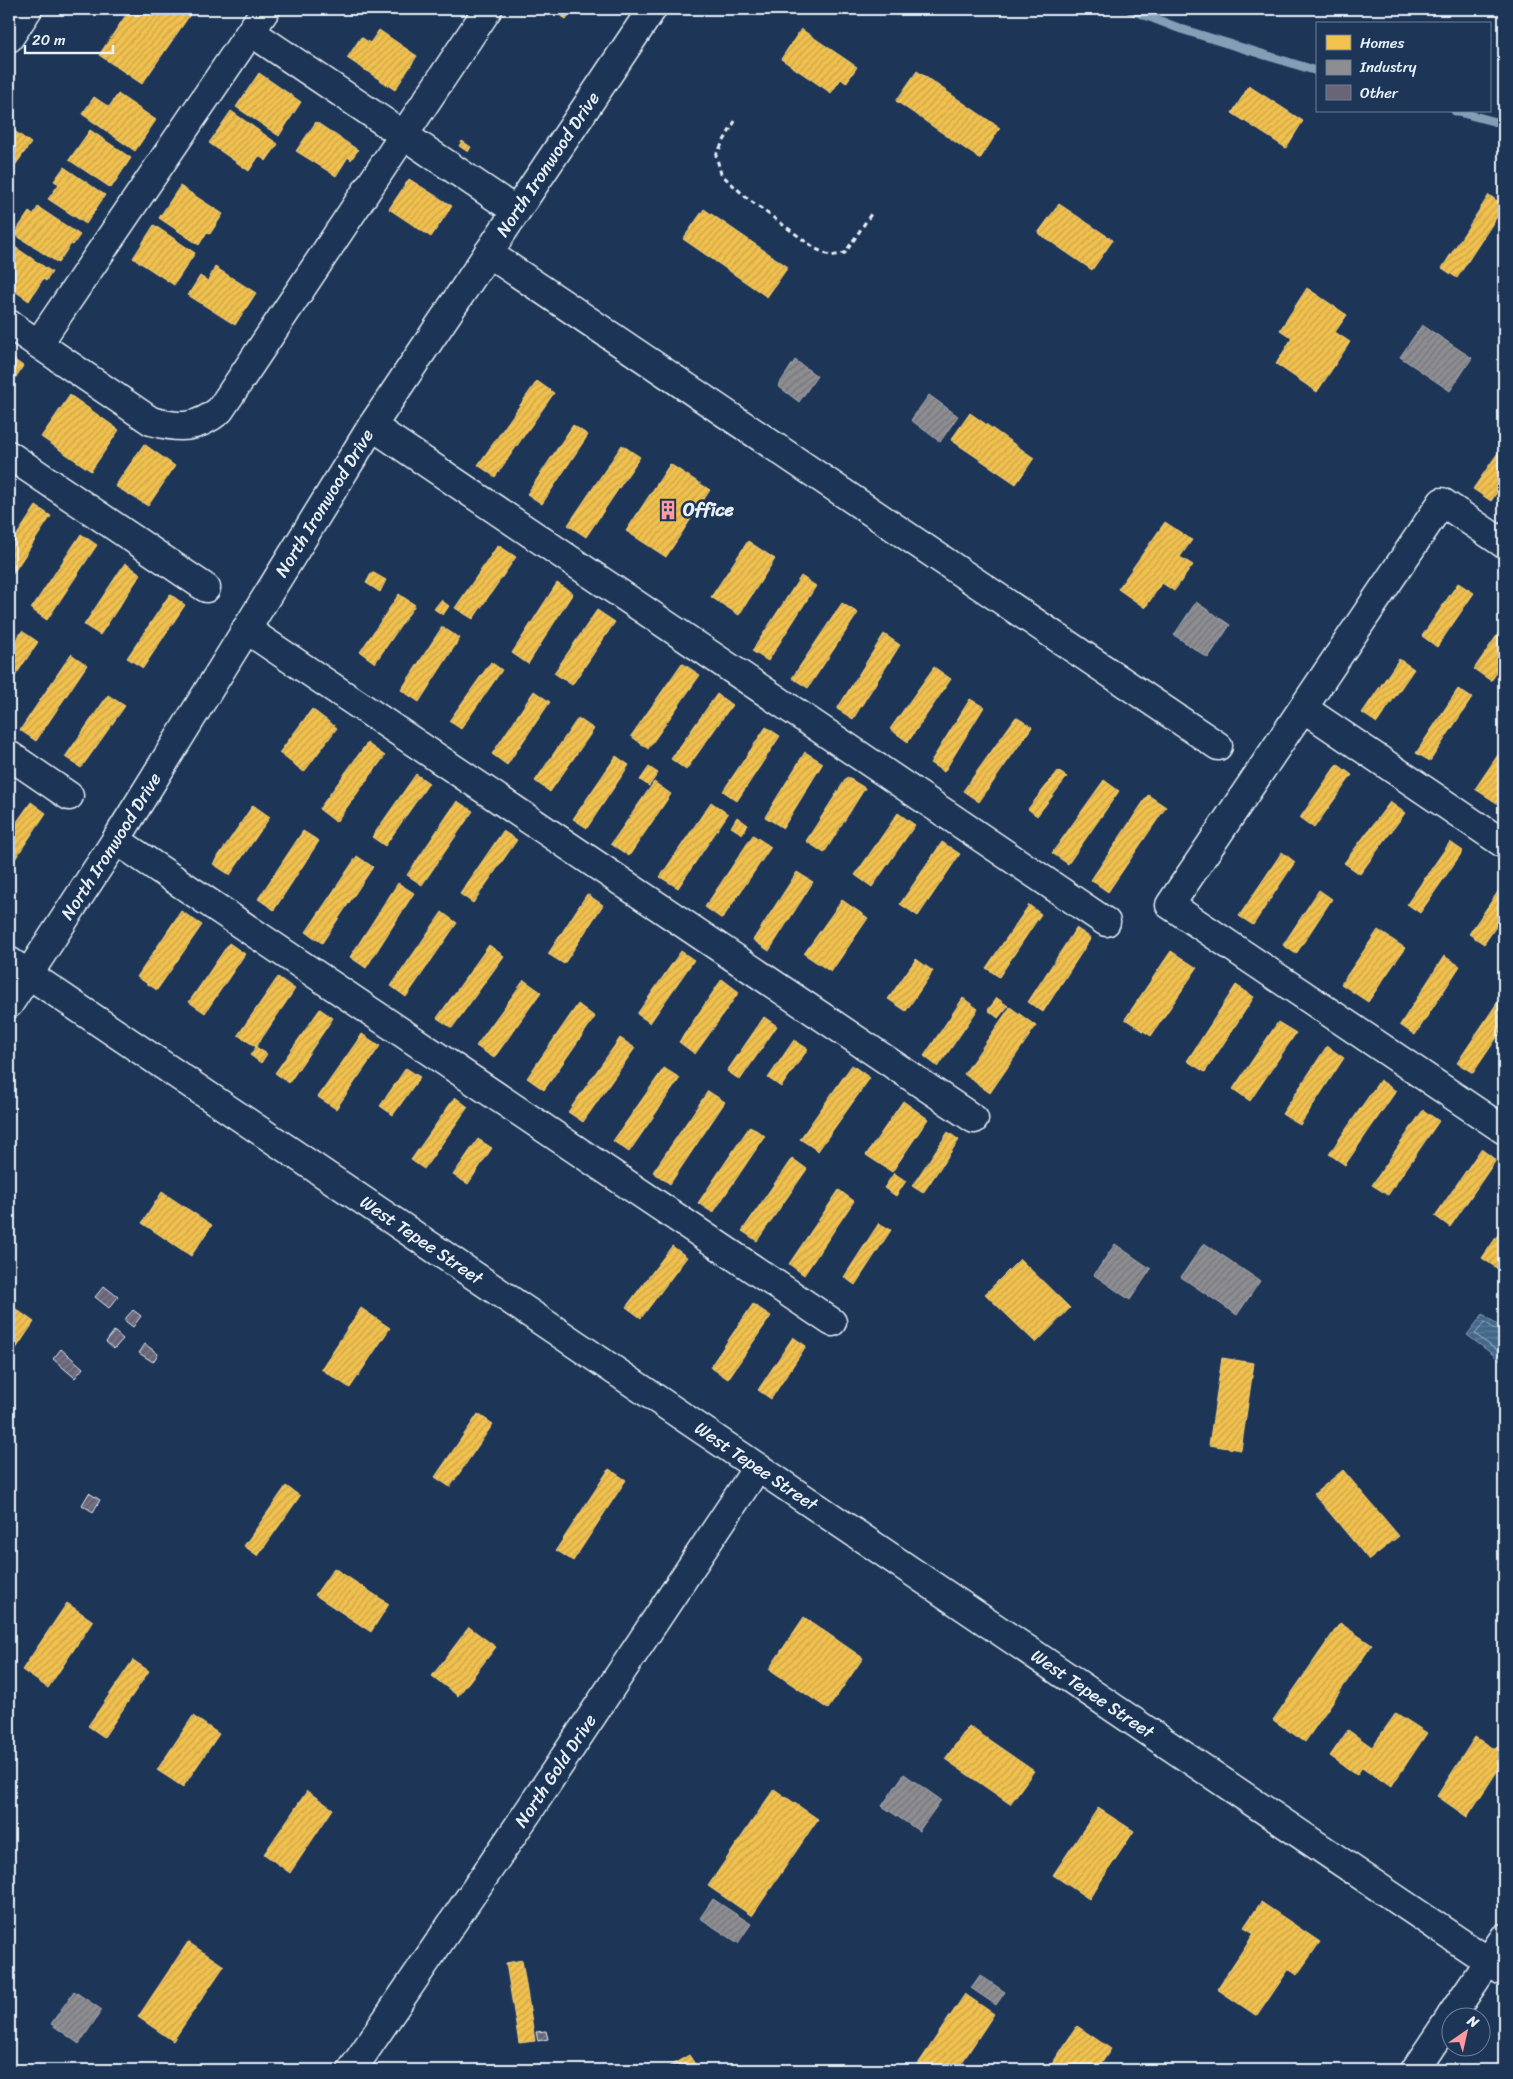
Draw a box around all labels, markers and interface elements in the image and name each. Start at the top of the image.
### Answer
scale bar [25,22,112,54]
legend [1316,22,1490,112]
text: 20 m [32,27,66,53]
text: Homes [1360,30,1404,56]
text: Industry [1359,54,1417,80]
text: Other [1360,80,1399,106]
street label: North Ironwood Drive [487,85,608,244]
street label: North Ironwood Drive [266,422,383,584]
place label: Office [683,494,735,526]
building icon: Office [657,499,679,521]
street label: North Ironwood Drive [52,766,170,926]
street label: West Tepee Street [353,1187,491,1294]
street label: West Tepee Street [688,1413,825,1520]
street label: West Tepee Street [1024,1640,1162,1748]
street label: North Gold Drive [506,1707,605,1834]
north arrow [1440,2006,1490,2056]
text: N [1461,2008,1484,2035]

